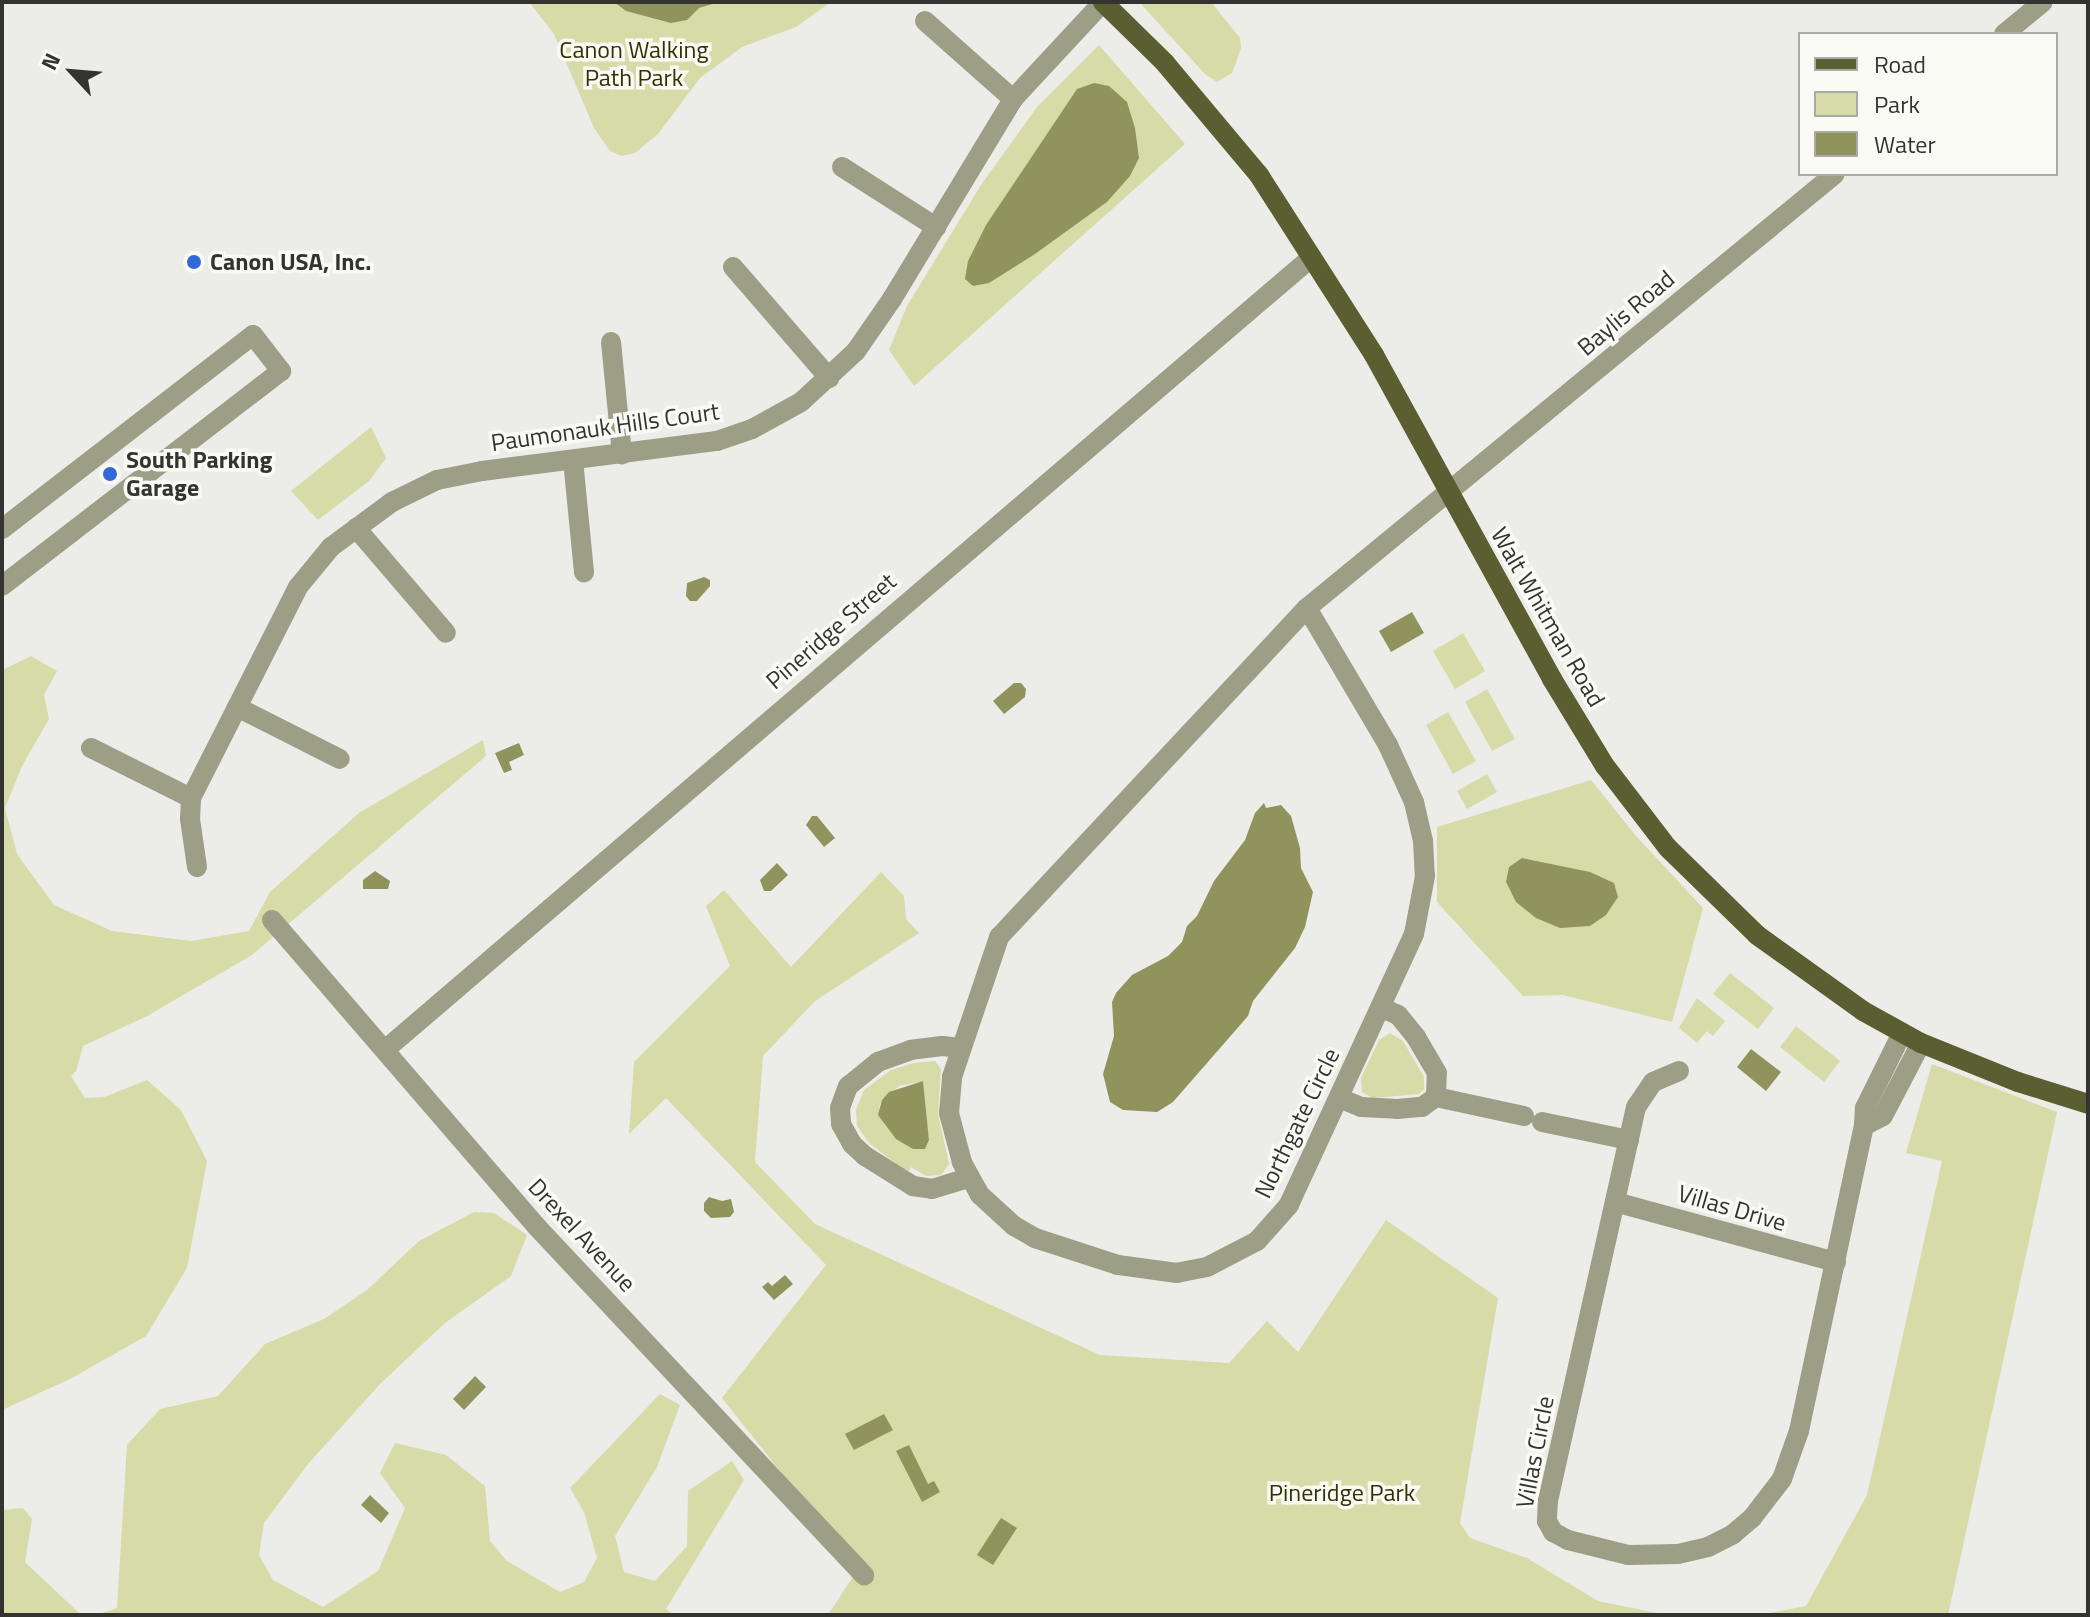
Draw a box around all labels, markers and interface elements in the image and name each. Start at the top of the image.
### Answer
north arrow [32,32,112,112]
legend [1798,32,2058,176]
park label: Canon Walking Path Park [559,36,709,92]
text: Road [1874,46,1926,82]
text: N [32,47,69,76]
text: Park [1874,86,1920,122]
text: Water [1874,126,1936,162]
place label: Canon USA, Inc. [210,248,371,276]
marker: Canon USA, Inc. [185,253,203,271]
street label: Baylis Road [1572,264,1680,362]
street label: Paumonauk Hills Court [489,397,721,457]
place label: South Parking Garage [126,446,272,502]
marker: South Parking Garage [101,465,119,483]
street label: Walt Whitman Road [1485,522,1611,712]
street label: Pineridge Street [760,567,902,695]
street label: Northgate Circle [1248,1043,1346,1203]
street label: Drexel Avenue [522,1172,642,1298]
street label: Villas Drive [1675,1179,1789,1237]
street label: Villas Circle [1510,1394,1560,1510]
park label: Pineridge Park [1269,1479,1415,1507]

